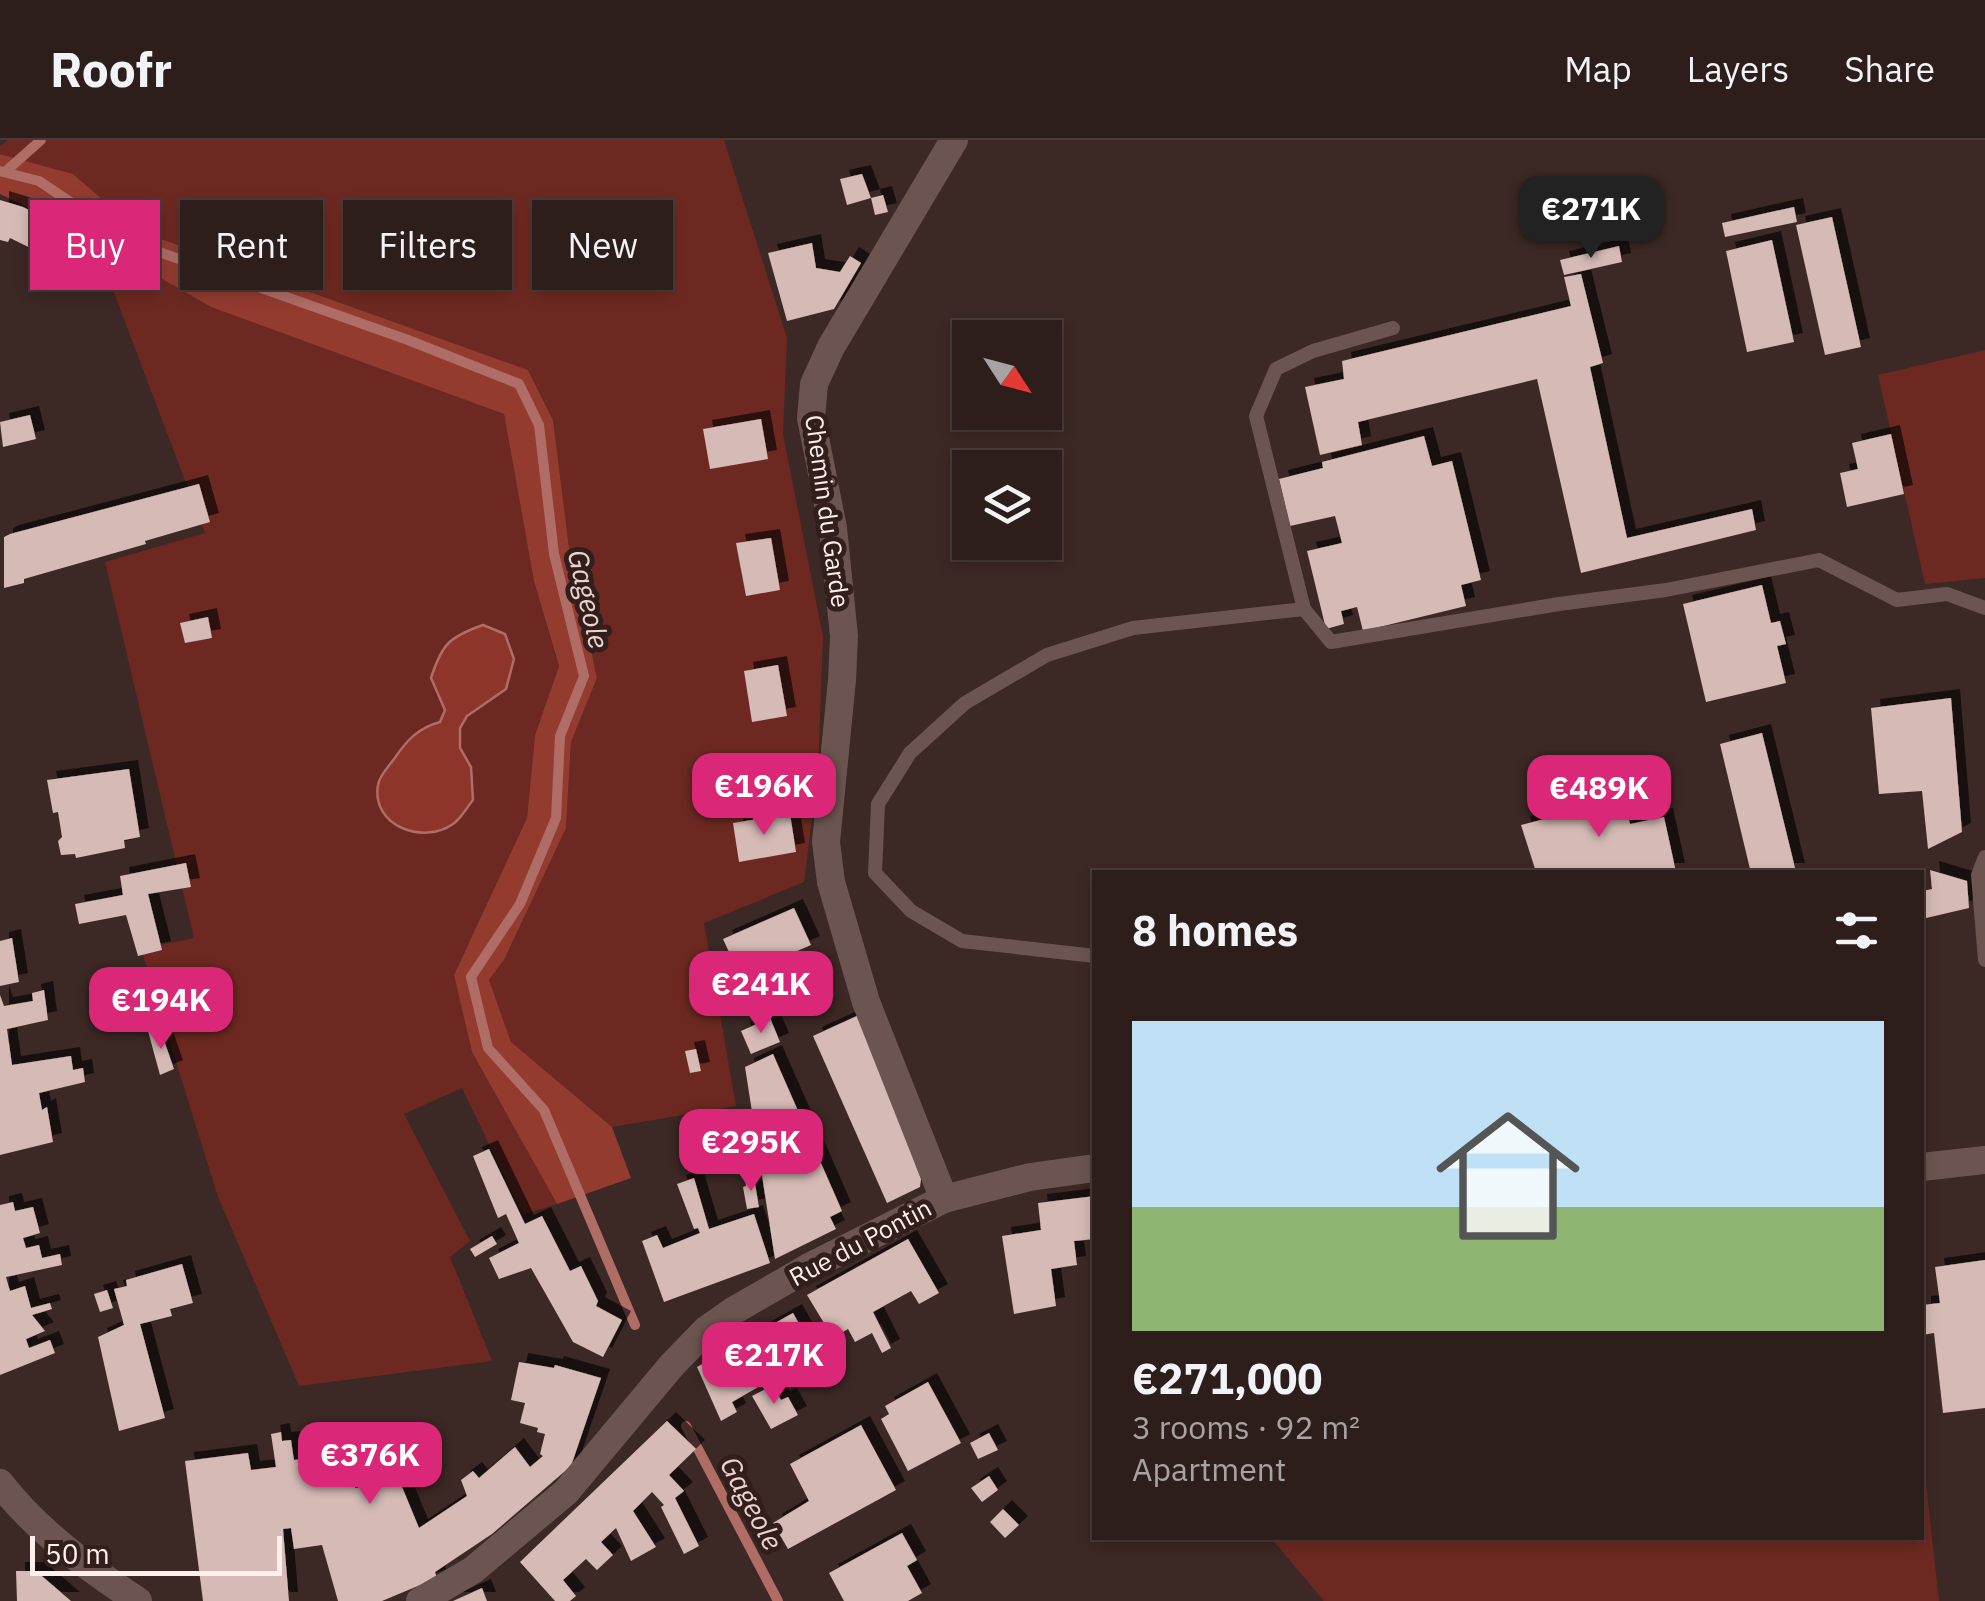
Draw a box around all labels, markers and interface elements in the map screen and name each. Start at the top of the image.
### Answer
text: Roofr [50,38,172,100]
text: Map [1564,46,1632,92]
text: Layers [1687,46,1789,92]
text: Share [1844,46,1935,92]
pin: €271K [1521,176,1661,261]
text: €271K [1541,187,1641,229]
chip: Buy [30,200,160,290]
chip: Rent [180,200,323,290]
chip: Filters [343,200,512,290]
chip: New [532,200,673,290]
north arrow [952,320,1062,430]
map controls [952,320,1062,560]
street label: Chemin du Garde [798,413,858,609]
button: layers [952,450,1062,560]
water label: Gageole [560,546,618,652]
pin: €196K [694,753,834,838]
pin: €489K [1529,755,1669,840]
text: €196K [714,764,814,806]
text: €489K [1549,766,1649,808]
text: 8 homes [1132,903,1298,958]
icon: filters [1829,903,1884,958]
pin: €241K [691,951,831,1036]
text: €241K [711,962,811,1004]
pin: €194K [91,967,231,1052]
text: €194K [111,978,211,1020]
icon: home [1418,1086,1598,1266]
pin: €295K [681,1109,821,1194]
text: €295K [701,1120,801,1162]
street label: Rue du Pontin [783,1191,937,1293]
pin: €217K [704,1322,844,1407]
text: €217K [724,1333,824,1375]
text: €271,000 [1132,1351,1323,1406]
text: 3 rooms · 92 m² [1132,1406,1360,1448]
pin: €376K [300,1422,440,1507]
text: €376K [320,1433,420,1475]
text: Apartment [1132,1448,1286,1490]
water label: Gageole [712,1450,792,1556]
scale bar [30,1531,282,1576]
text: 50 m [45,1535,110,1572]

